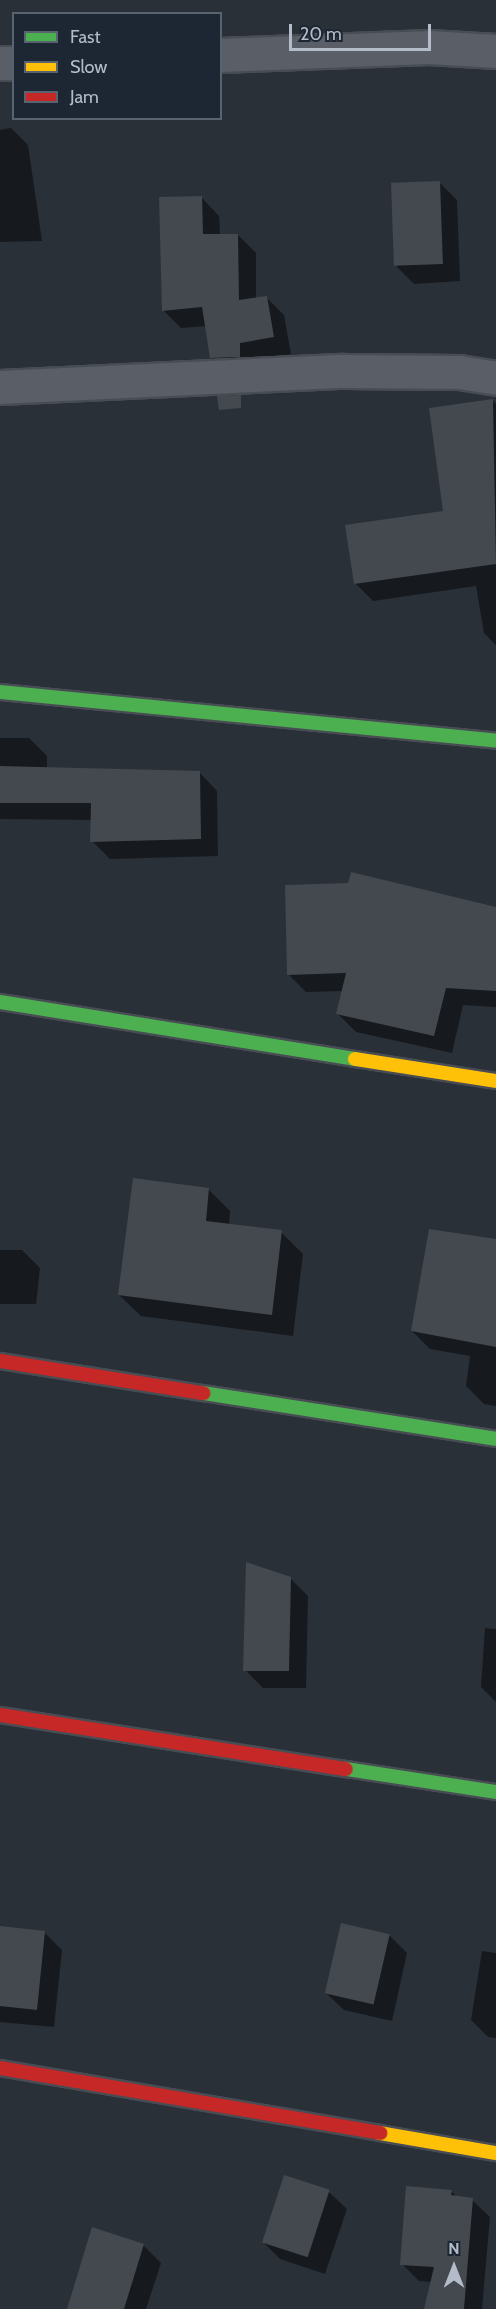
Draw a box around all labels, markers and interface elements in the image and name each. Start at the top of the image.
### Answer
legend [12,12,222,120]
scale bar [292,12,434,50]
text: 20 m [300,23,342,45]
text: Fast [70,26,101,48]
text: Slow [70,56,107,78]
text: Jam [70,86,99,108]
north arrow [424,2237,484,2297]
text: N [448,2239,460,2258]

